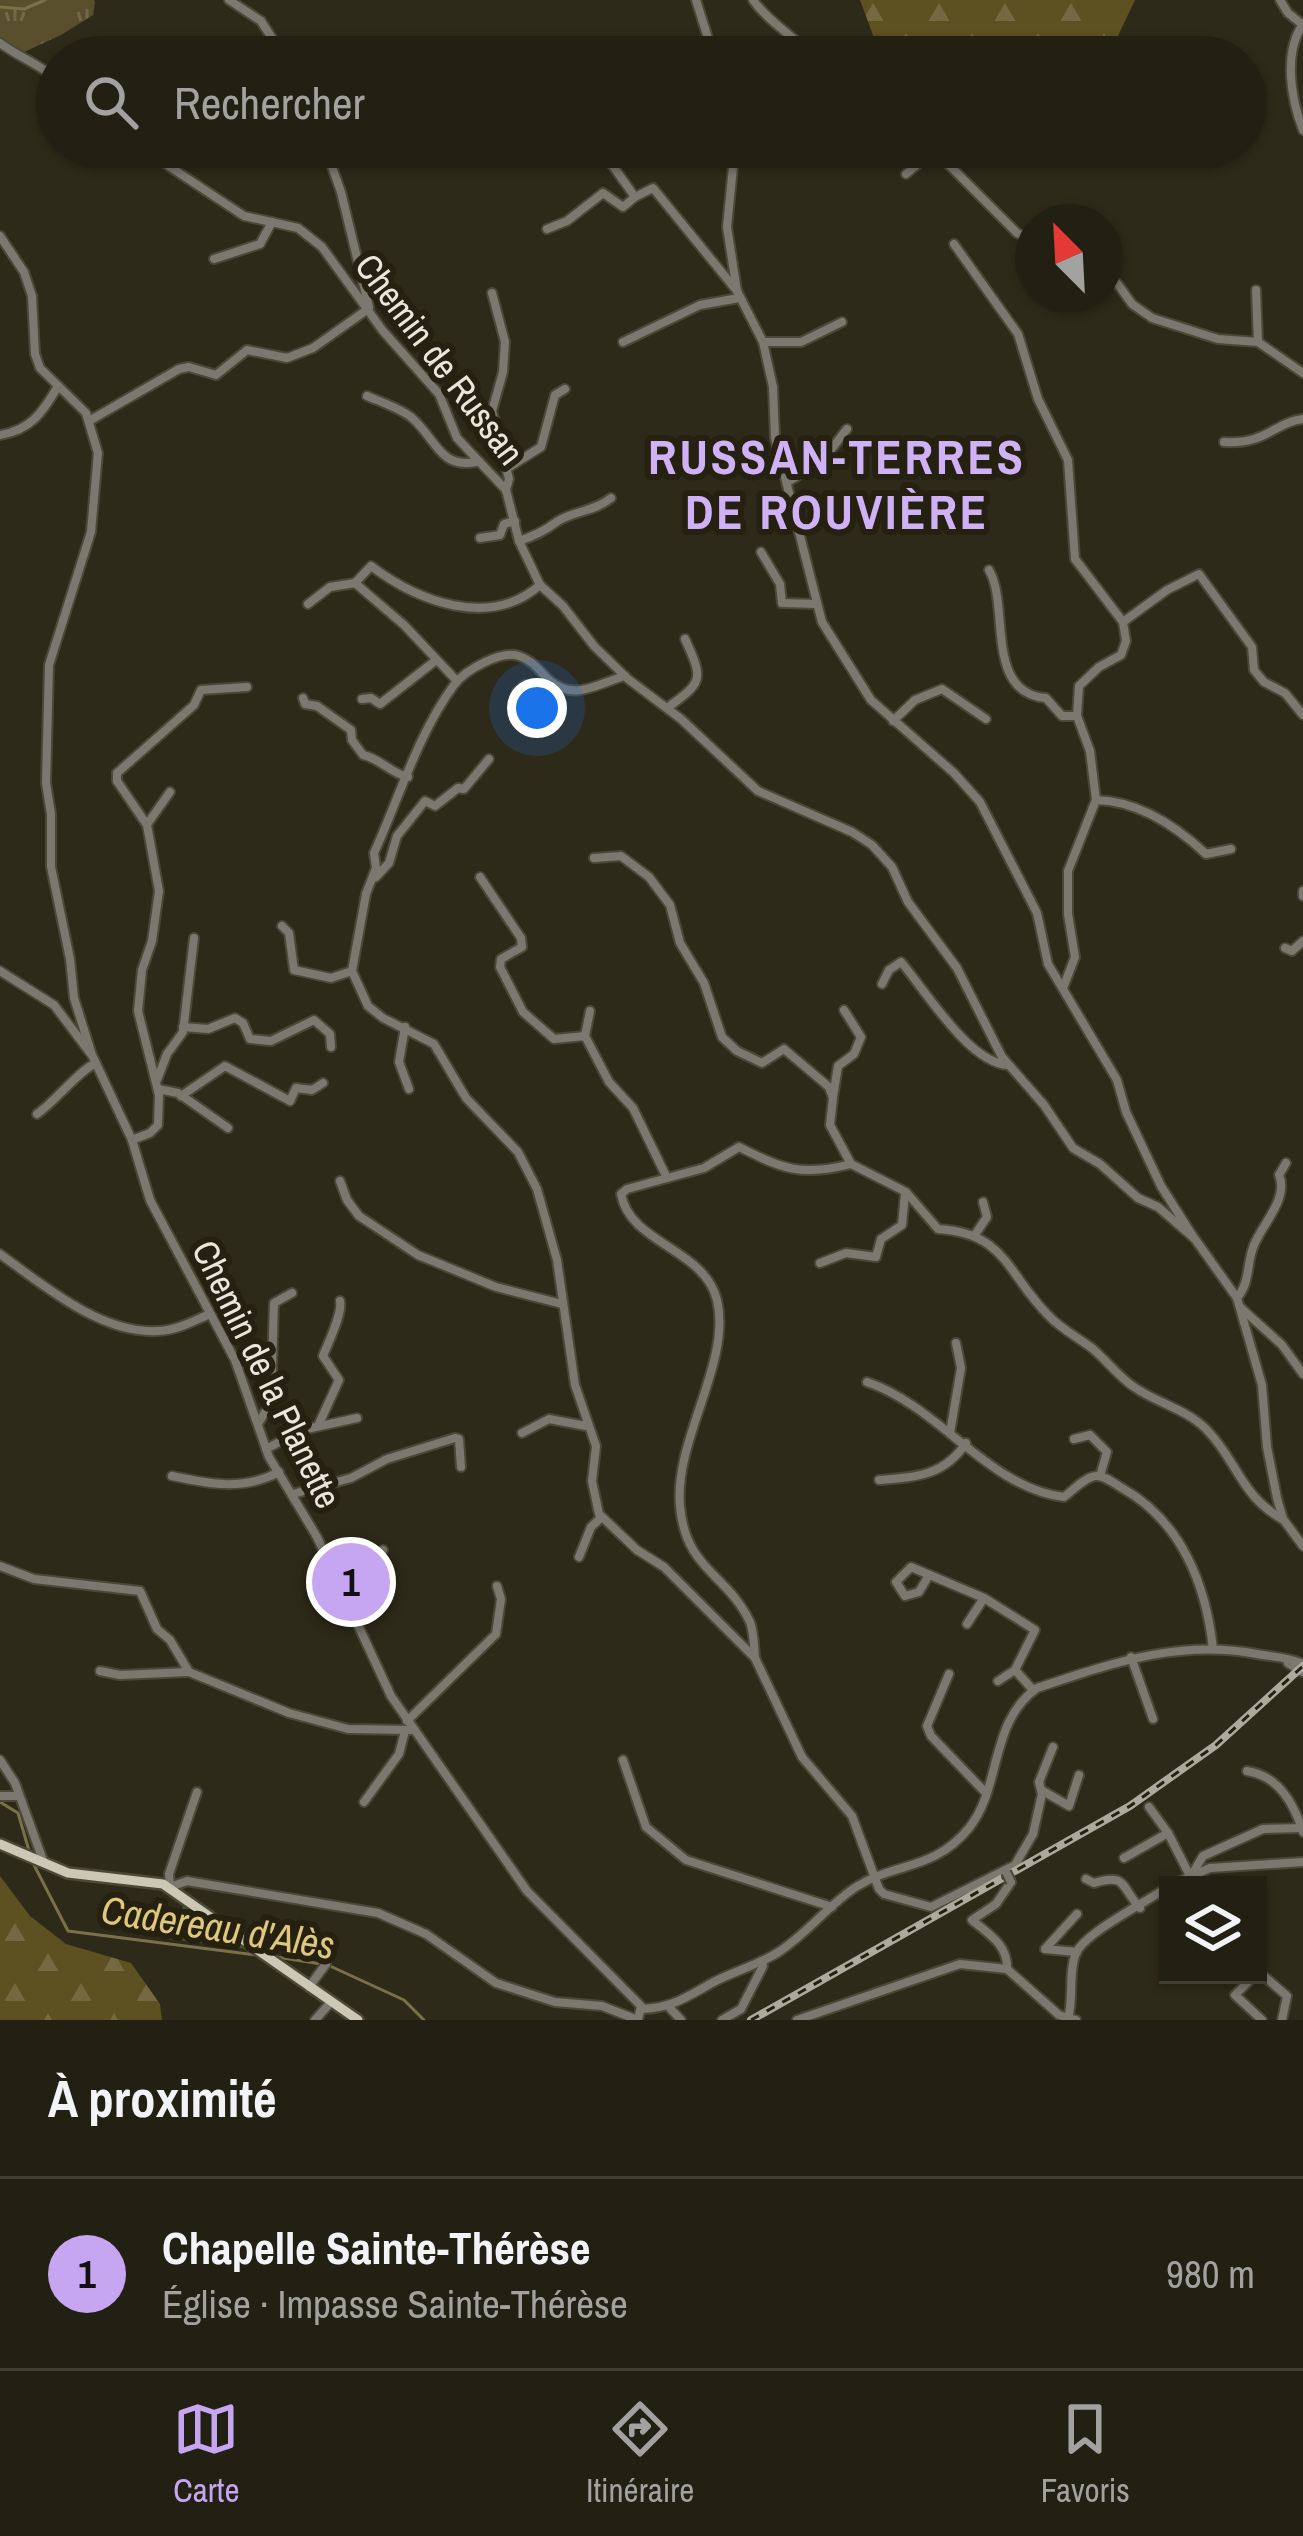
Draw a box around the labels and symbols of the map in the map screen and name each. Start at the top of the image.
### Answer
north arrow [1015,204,1123,312]
street label: Chemin de Russan [345,244,535,474]
district label: RUSSAN-TERRES DE ROUVIÈRE [648,424,1026,544]
your location [507,678,567,738]
street label: Chemin de la Planette [181,1232,353,1516]
pin: 1 [312,1537,390,1627]
water label: Cadereau d'Alès [98,1883,338,1971]

